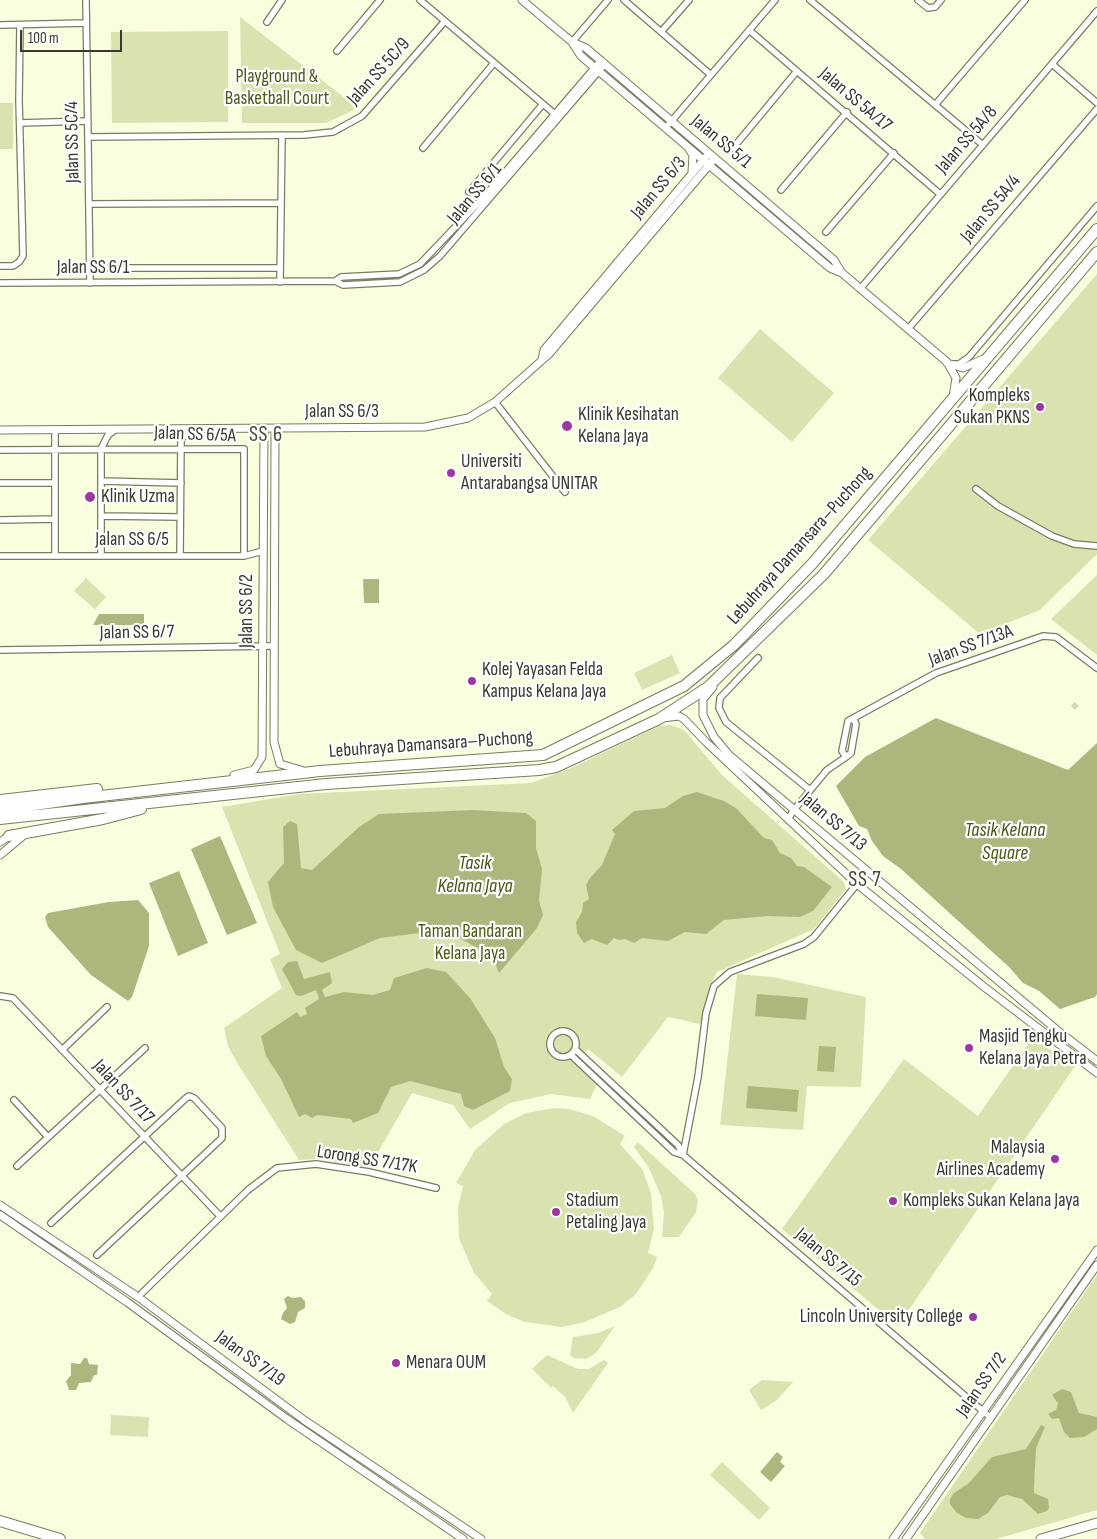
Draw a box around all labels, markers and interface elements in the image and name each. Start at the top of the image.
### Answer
scale bar [22,20,125,52]
text: 100 m [28,29,59,48]
street label: Jalan SS 5C/9 [343,33,415,111]
street label: Jalan SS 5A/17 [814,63,896,137]
park label: Playground & Basketball Court [225,66,329,110]
street label: Jalan SS 5C/4 [61,101,85,183]
street label: Jalan SS 5A/8 [931,101,1003,179]
street label: Jalan SS 5/1 [686,110,756,174]
street label: Jalan SS 6/3 [626,152,692,224]
street label: Jalan SS 6/1 [443,159,507,229]
street label: Jalan SS 5A/4 [956,171,1026,247]
street label: Jalan SS 6/1 [57,257,129,279]
place label: Kompleks Sukan PKNS [954,385,1030,429]
street label: Jalan SS 6/3 [305,401,379,423]
marker: Kompleks Sukan PKNS [1034,401,1046,413]
place label: Klinik Kesihatan Kelana Jaya [578,404,679,448]
marker: Klinik Kesihatan Kelana Jaya [560,419,574,433]
street label: Jalan SS 6/5A [154,422,236,448]
district label: SS 6 [248,423,284,449]
place label: Universiti Antarabangsa UNITAR [461,451,598,495]
street label: Lebuhraya Damansara–Puchong [723,462,877,630]
marker: Universiti Antarabangsa UNITAR [445,467,457,479]
place label: Klinik Uzma [101,486,175,508]
marker: Klinik Uzma [83,490,97,504]
street label: Jalan SS 6/5 [95,529,169,551]
street label: Jalan SS 6/2 [236,574,258,648]
street label: Jalan SS 7/13A [926,620,1016,672]
street label: Jalan SS 6/7 [100,621,174,645]
place label: Kolej Yayasan Felda Kampus Kelana Jaya [482,659,606,703]
marker: Kolej Yayasan Felda Kampus Kelana Jaya [466,675,478,687]
street label: Lebuhraya Damansara–Puchong [328,726,534,764]
street label: Jalan SS 7/13 [795,788,871,856]
water label: Tasik Kelana Square [965,819,1045,866]
water label: Tasik Kelana Jaya [437,852,513,899]
district label: SS 7 [848,868,882,894]
park label: Taman Bandaran Kelana Jaya [418,921,522,965]
place label: Masjid Tengku Kelana Jaya Petra [979,1026,1087,1070]
marker: Masjid Tengku Kelana Jaya Petra [963,1042,975,1054]
street label: Jalan SS 7/17 [88,1055,158,1129]
place label: Malaysia Airlines Academy [937,1137,1045,1181]
street label: Lorong SS 7/17K [315,1141,419,1179]
marker: Malaysia Airlines Academy [1049,1153,1061,1165]
place label: Stadium Petaling Jaya [566,1190,646,1234]
place label: Kompleks Sukan Kelana Jaya [903,1190,1080,1212]
marker: Kompleks Sukan Kelana Jaya [887,1195,899,1207]
marker: Stadium Petaling Jaya [550,1206,562,1218]
street label: Jalan SS 7/15 [790,1224,866,1292]
place label: Lincoln University College [800,1306,963,1328]
marker: Lincoln University College [967,1311,979,1323]
street label: Jalan SS 7/19 [211,1326,289,1392]
street label: Jalan SS 7/2 [952,1349,1012,1421]
place label: Menara OUM [406,1352,486,1374]
marker: Menara OUM [390,1357,402,1369]

